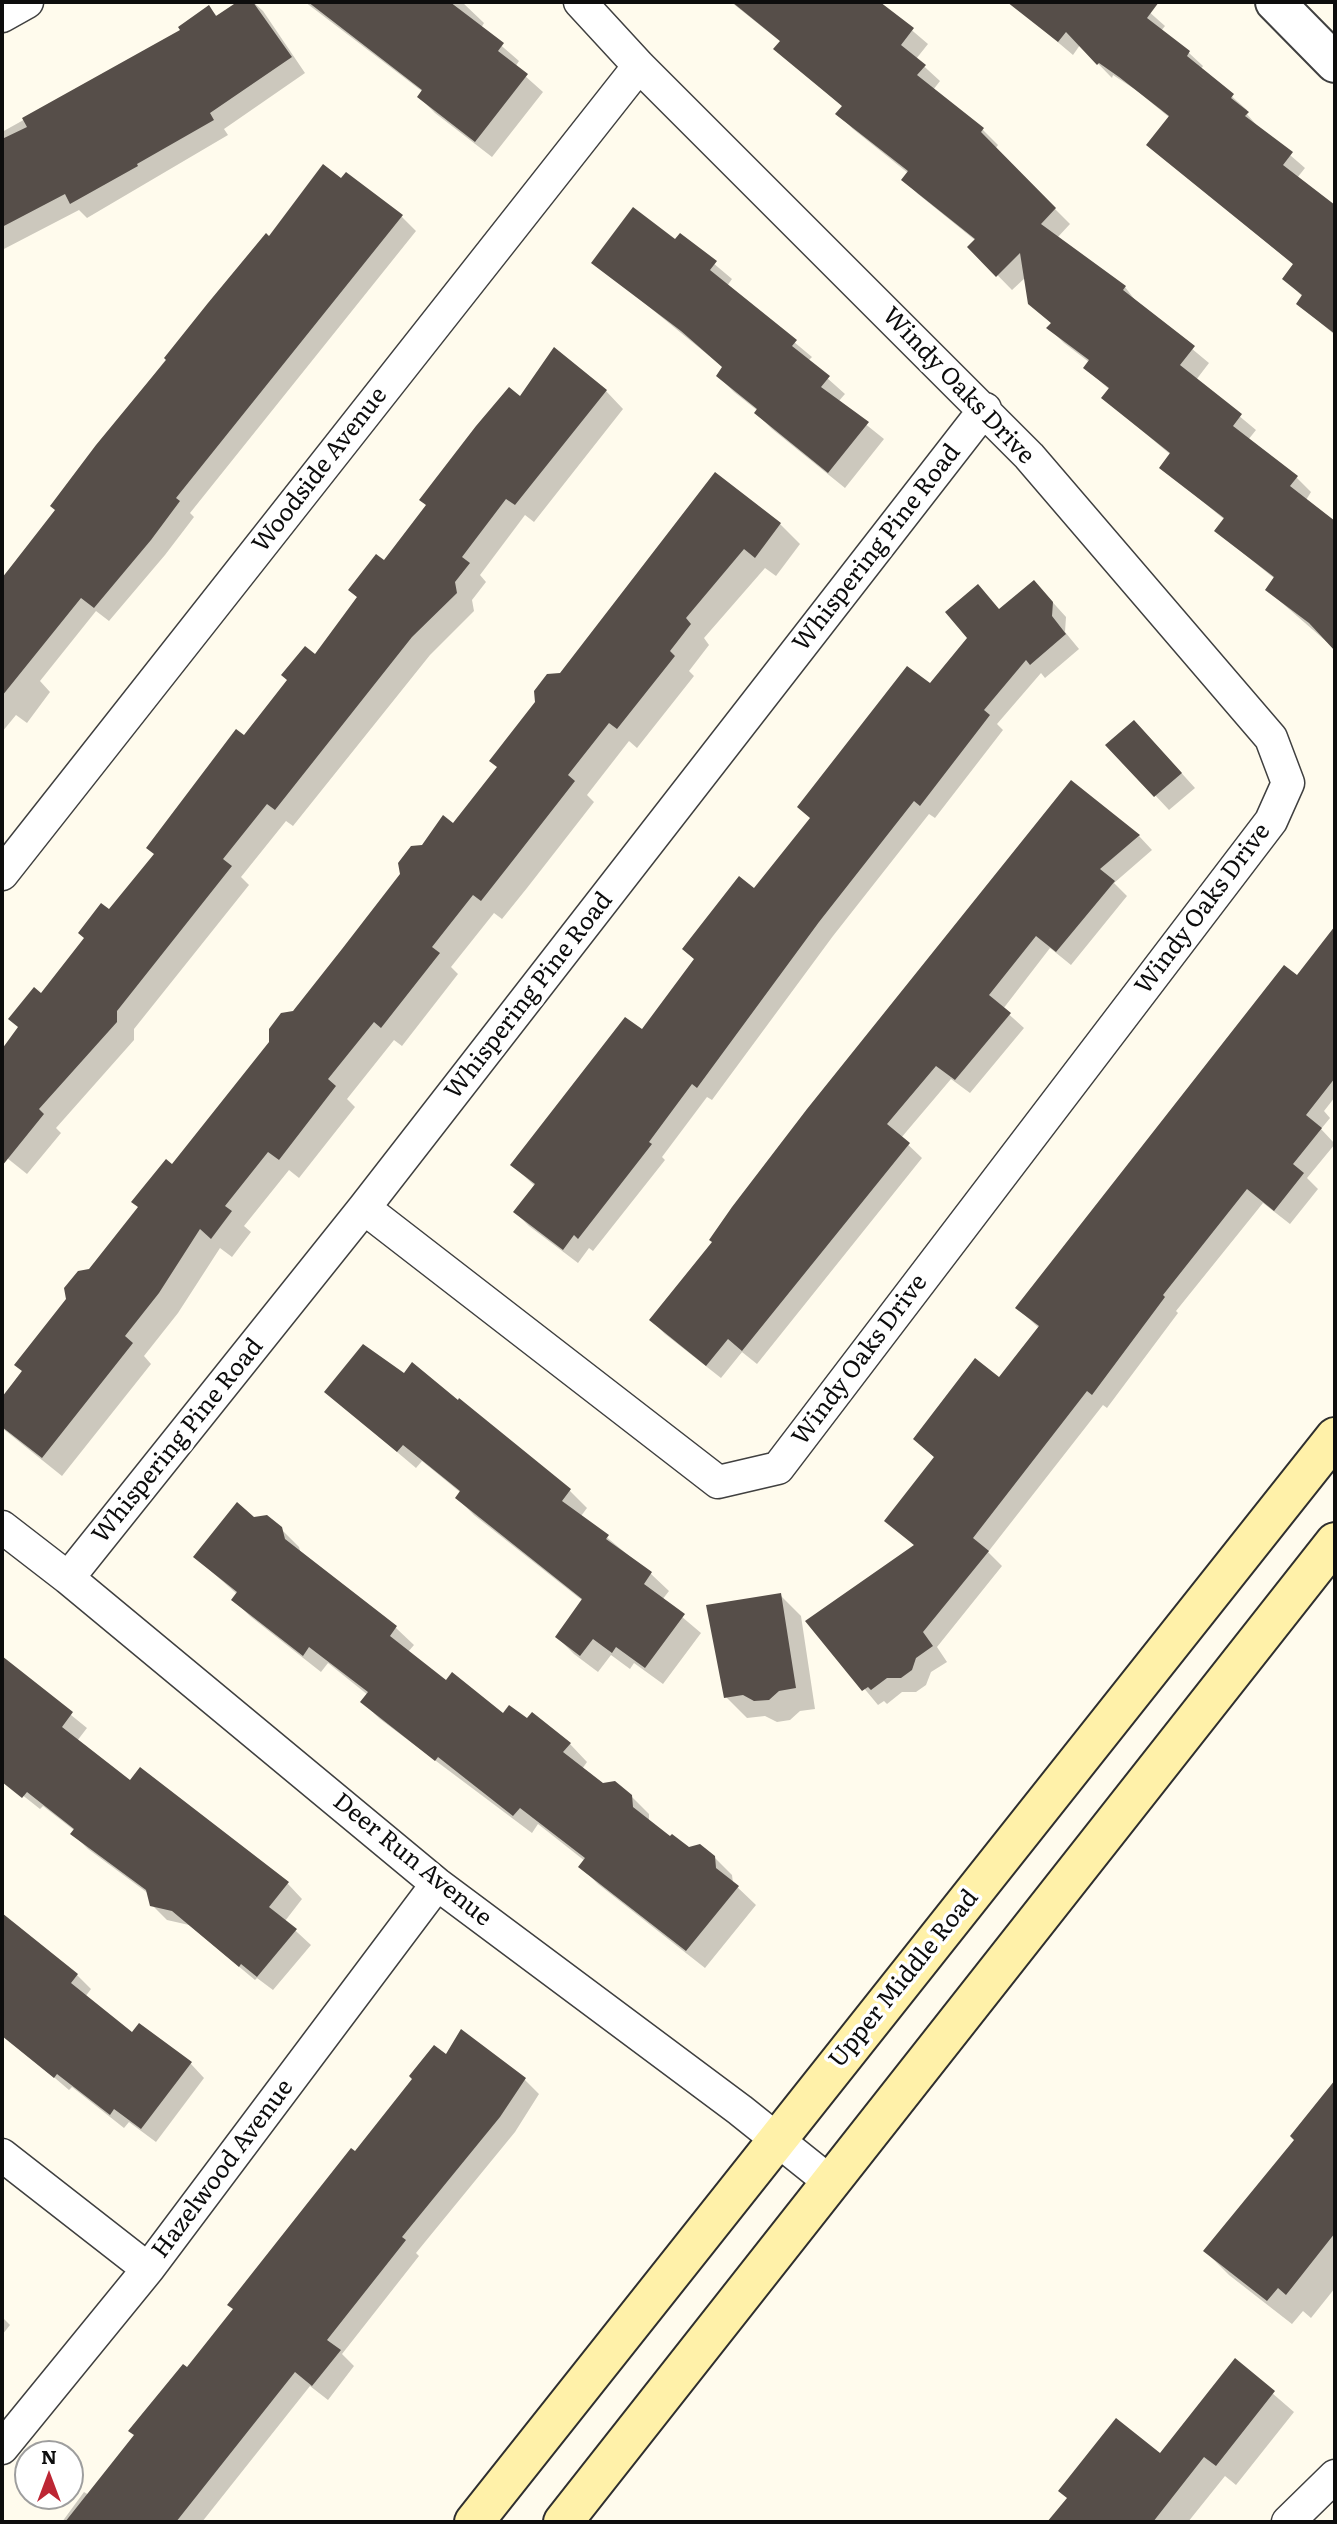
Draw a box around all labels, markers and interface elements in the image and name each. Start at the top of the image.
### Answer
street label: Windy Oaks Drive [876,302,1040,470]
street label: Woodside Avenue [247,382,393,558]
street label: Whispering Pine Road [787,439,967,657]
street label: Windy Oaks Drive [1129,818,1277,1000]
street label: Whispering Pine Road [439,887,619,1105]
street label: Windy Oaks Drive [786,1269,934,1451]
street label: Whispering Pine Road [87,1333,269,1549]
street label: Deer Run Avenue [327,1787,497,1933]
street label: Upper Middle Road [823,1884,985,2074]
street label: Hazelwood Avenue [146,2074,300,2264]
north arrow [14,2440,84,2510]
text: N [41,2442,57,2470]

